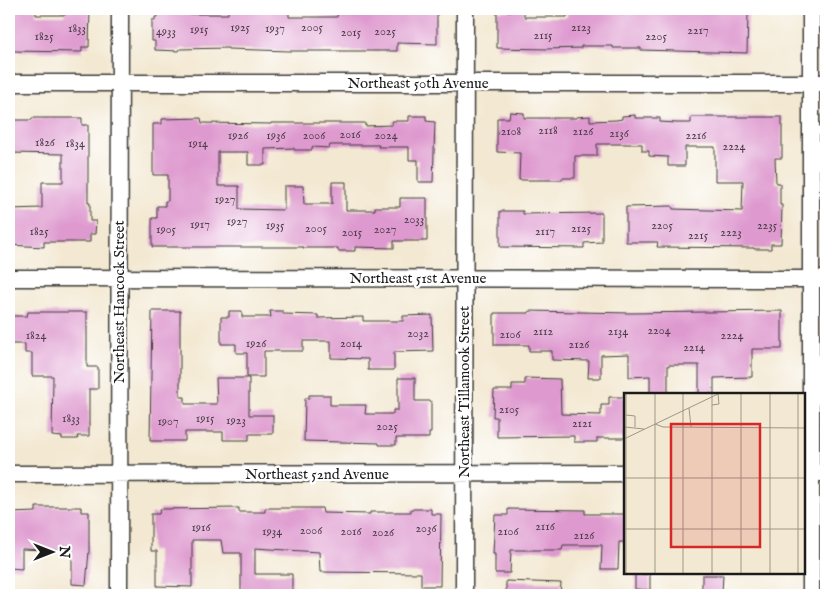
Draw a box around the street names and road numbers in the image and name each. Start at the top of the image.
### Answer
street label: Northeast 50th Avenue [347,74,489,93]
street label: Northeast Hancock Street [110,220,129,384]
street label: Northeast 51st Avenue [350,269,487,288]
street label: Northeast Tillamook Street [455,306,474,478]
street label: Northeast 52nd Avenue [245,465,389,484]

